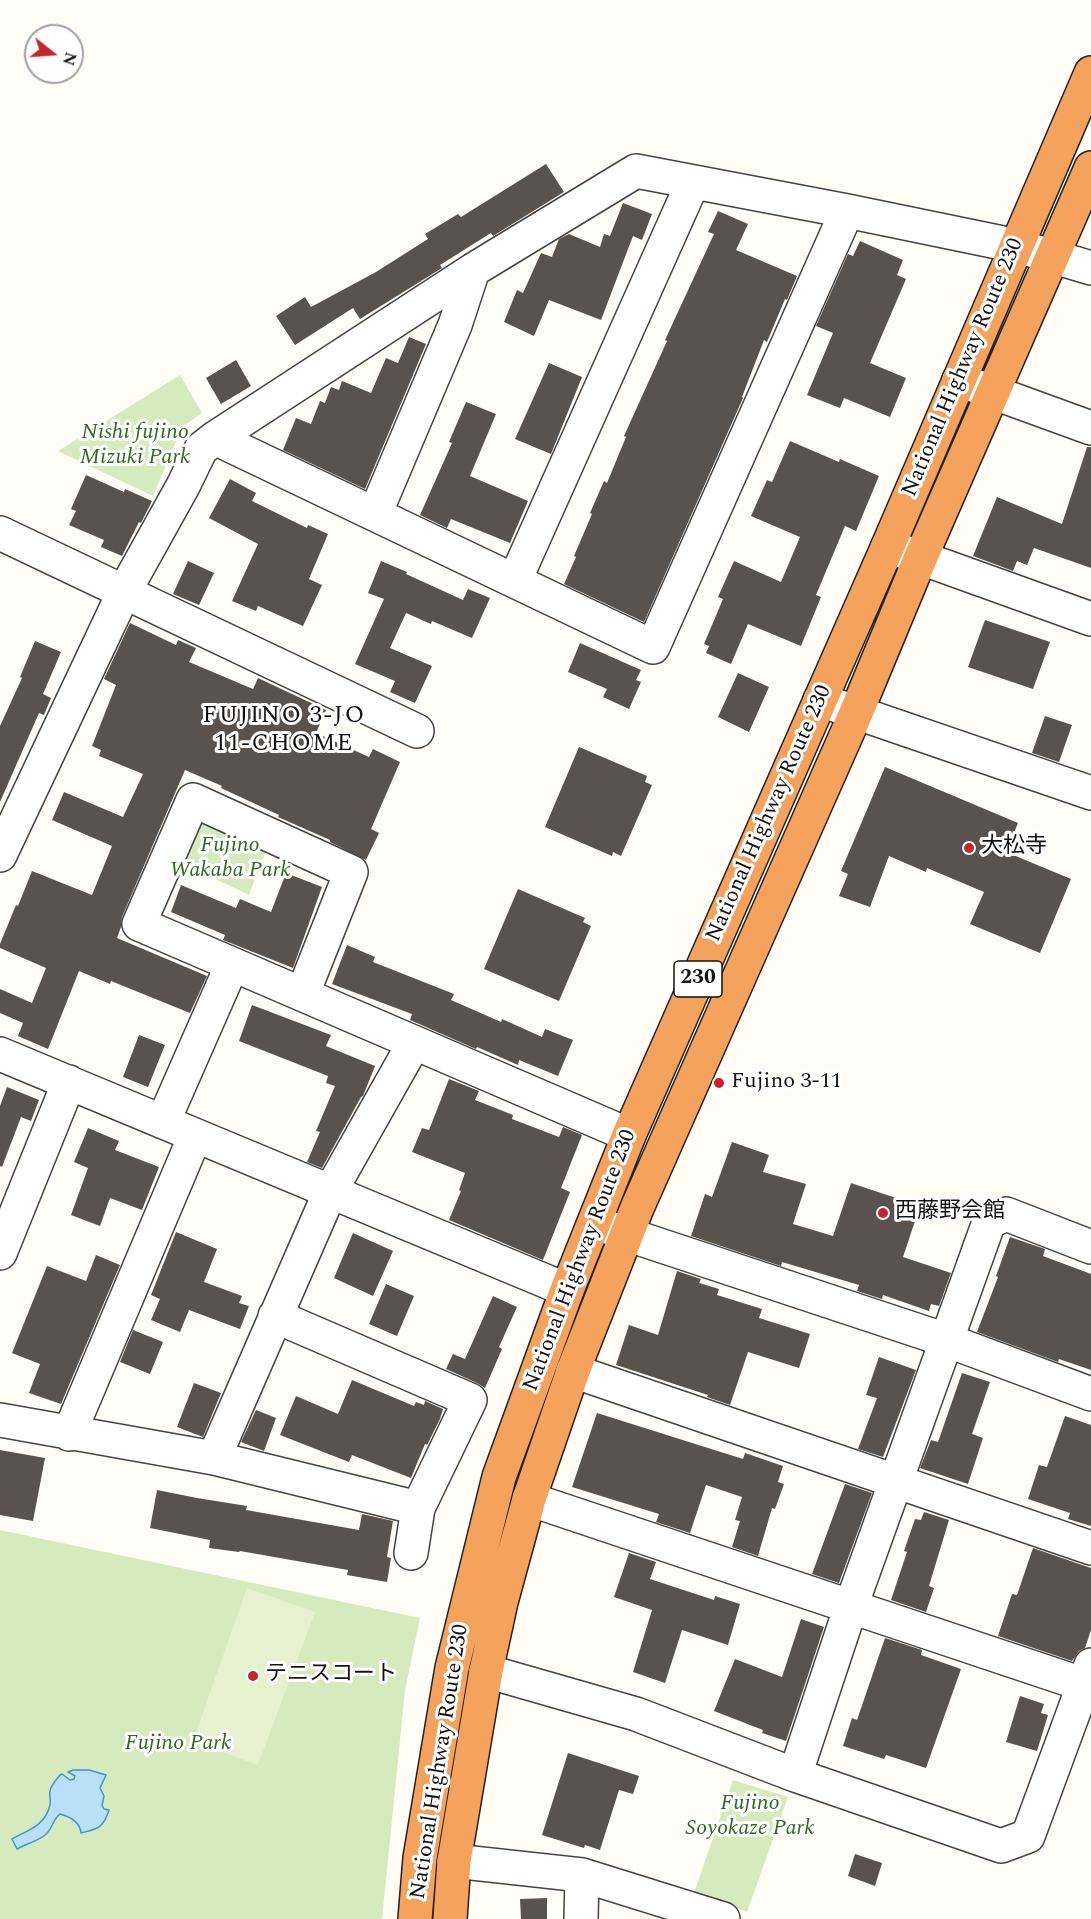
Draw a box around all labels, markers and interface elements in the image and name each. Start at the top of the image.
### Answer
north arrow [24,24,84,84]
text: N [56,49,83,68]
street label: National Highway Route 230 [898,235,1030,501]
park label: Nishi fujino Mizuki Park [80,421,190,472]
street label: National Highway Route 230 [701,682,839,946]
district label: FUJINO 3-JO 11-CHOME [202,703,366,759]
park label: Fujino Wakaba Park [169,834,291,885]
place label: 大松寺 [981,835,1047,861]
marker: 大松寺 [962,841,976,855]
road number: 230 [674,961,722,997]
place label: Fujino 3-11 [731,1070,842,1096]
marker: Fujino 3-11 [712,1076,726,1090]
street label: National Highway Route 230 [519,1126,643,1396]
place label: 西藤野会館 [895,1200,1005,1226]
marker: 西藤野会館 [876,1206,890,1220]
street label: National Highway Route 230 [406,1623,476,1901]
place label: テニスコート [265,1663,397,1689]
marker: テニスコート [246,1669,260,1683]
park label: Fujino Park [125,1732,231,1758]
park label: Fujino Soyokaze Park [686,1792,814,1844]

